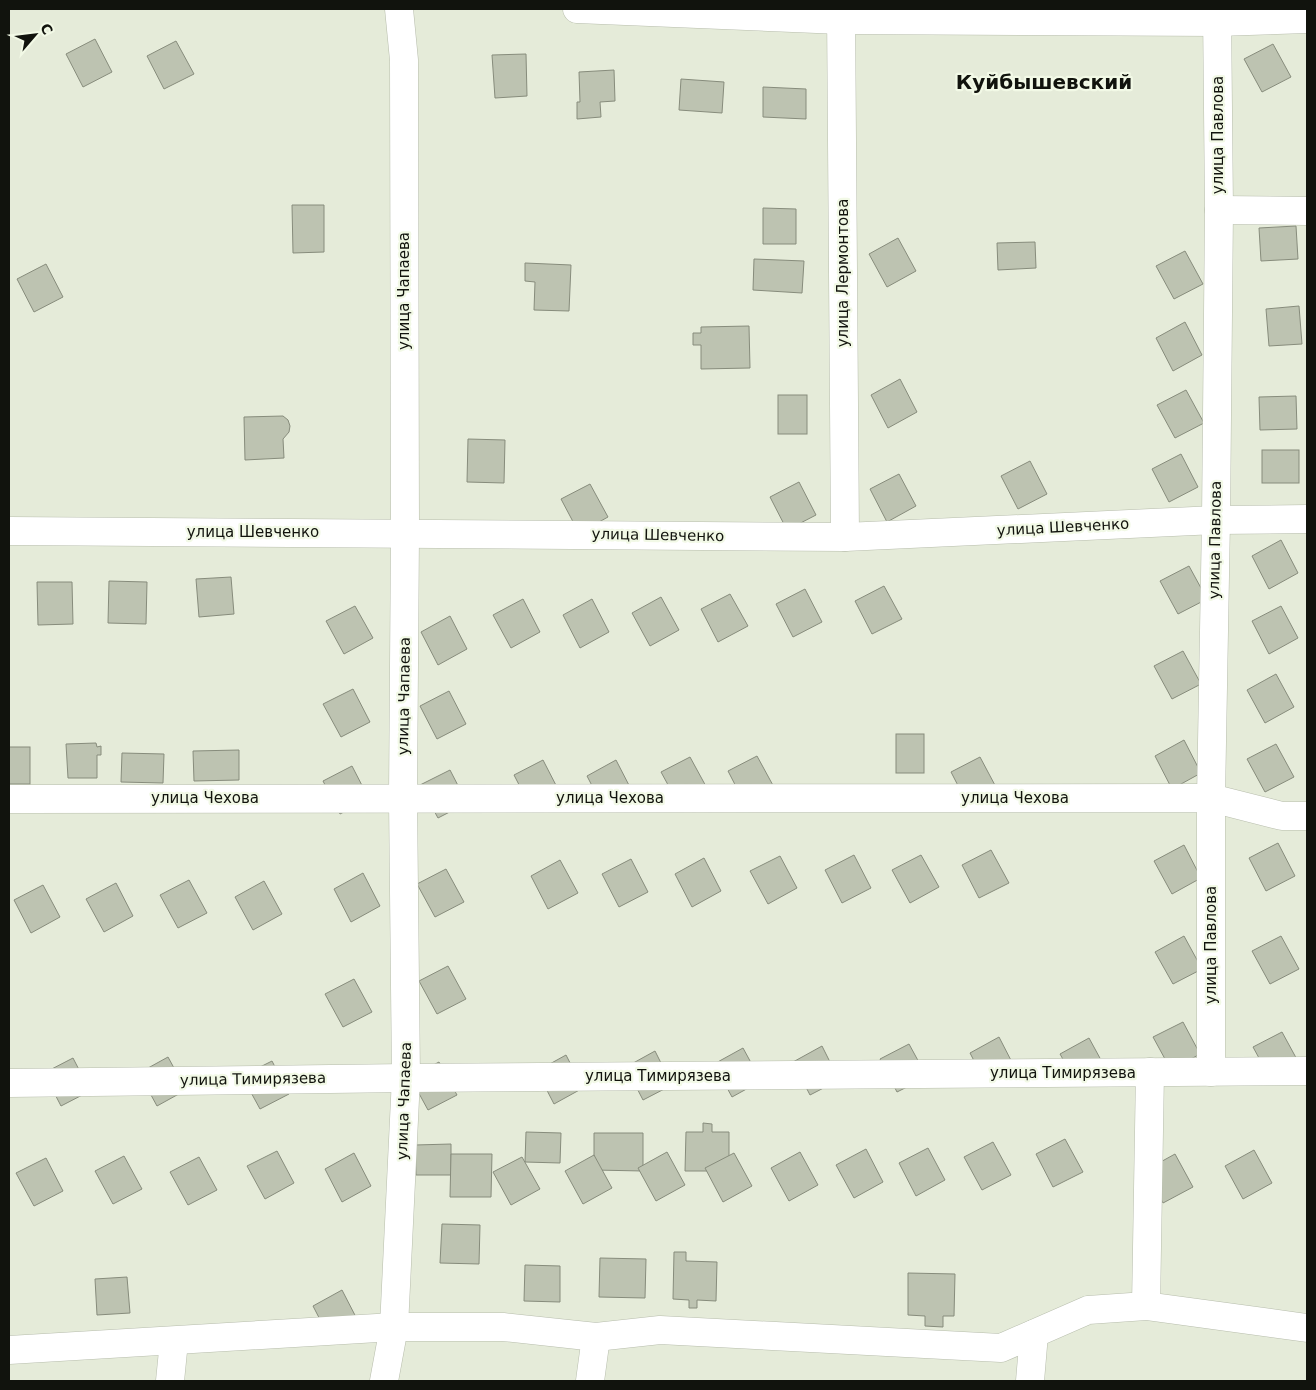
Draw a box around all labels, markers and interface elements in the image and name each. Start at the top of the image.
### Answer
north arrow [10,10,60,60]
text: С [37,21,56,37]
district label: Куйбышевский [956,70,1132,94]
street label: улица Павлова [1209,76,1227,194]
street label: улица Лермонтова [834,199,852,347]
street label: улица Чапаева [395,232,413,350]
street label: улица Павлова [1205,481,1225,599]
street label: улица Шевченко [996,515,1130,539]
street label: улица Шевченко [187,523,319,541]
street label: улица Шевченко [592,525,724,545]
street label: улица Чапаева [394,637,414,755]
street label: улица Чехова [151,789,259,807]
street label: улица Чехова [556,789,664,807]
street label: улица Чехова [961,789,1069,807]
street label: улица Павлова [1202,886,1220,1004]
street label: улица Чапаева [393,1042,415,1160]
street label: улица Тимирязева [990,1064,1136,1082]
street label: улица Тимирязева [585,1067,731,1085]
street label: улица Тимирязева [180,1069,326,1089]

